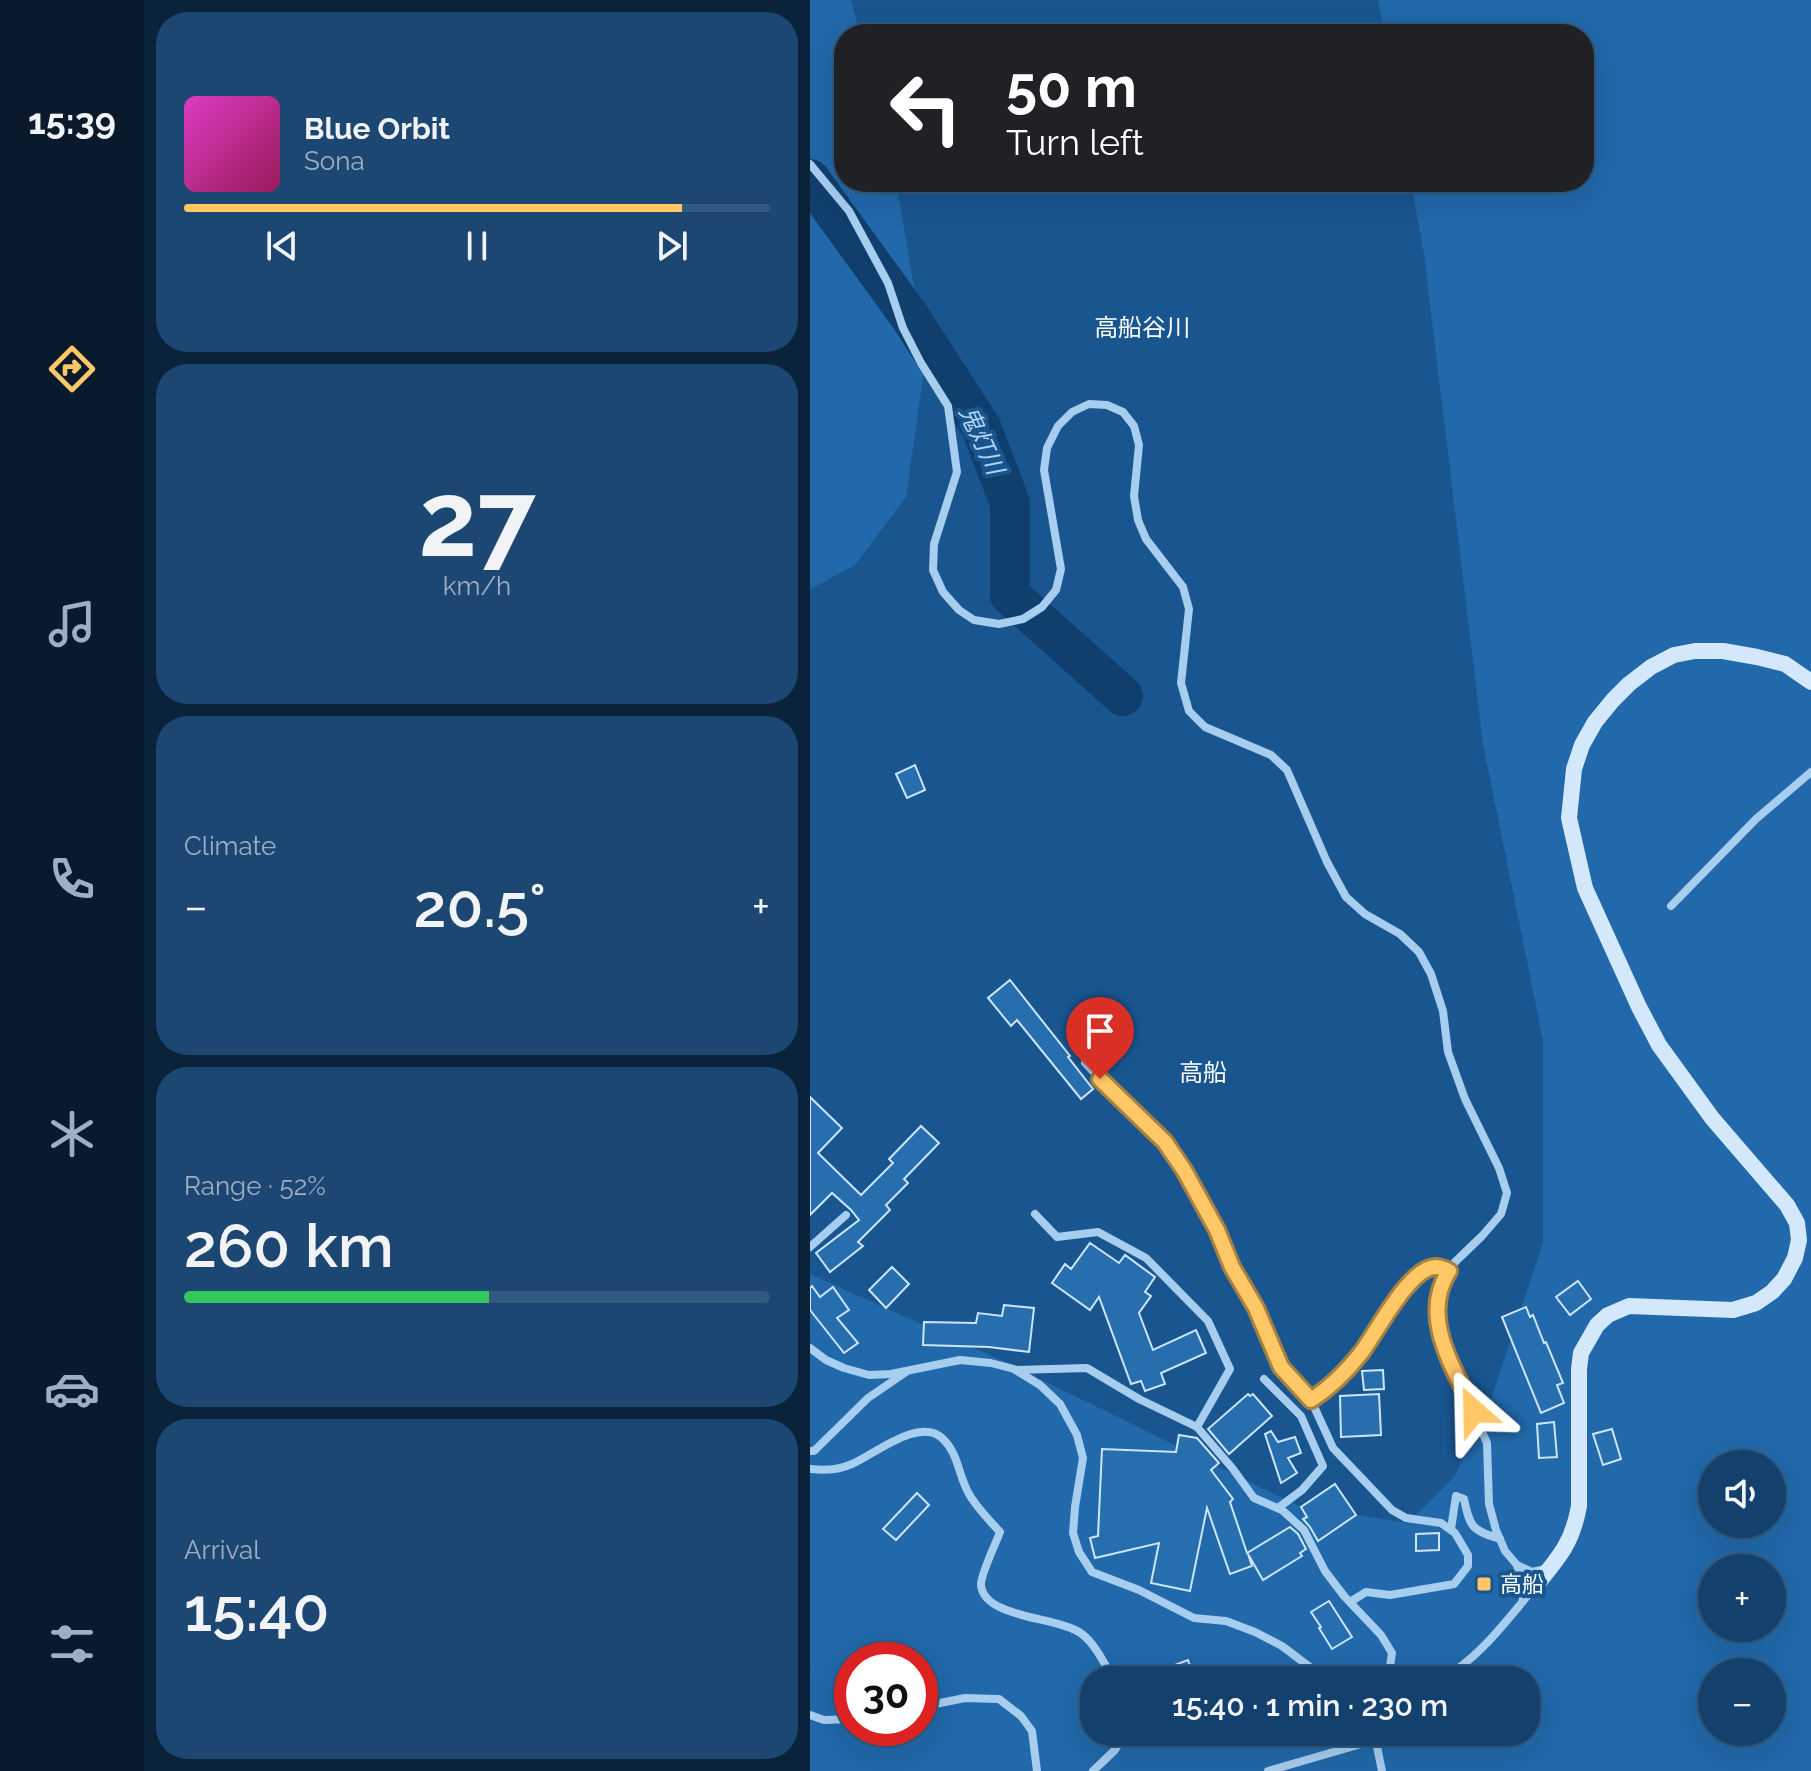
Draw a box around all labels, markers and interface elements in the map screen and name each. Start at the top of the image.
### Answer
text: 50 m [1006,54,1137,120]
icon: left [874,56,978,160]
text: 15:39 [28,100,116,142]
text: Blue Orbit [304,111,450,146]
text: Turn left [1006,121,1144,163]
text: Sona [304,146,365,176]
icon: previous [260,224,304,268]
icon: pause [455,224,499,268]
icon: next [650,224,694,268]
district label: 高船谷川 [1094,313,1190,342]
icon: directions [44,341,100,397]
water label: 鬼灯川 [954,401,1012,481]
text: 27 [418,458,536,580]
text: km/h [443,571,511,601]
icon: music [44,596,100,652]
text: Climate [184,831,276,861]
icon: phone [44,851,100,907]
text: 20.5° [414,871,546,941]
text: − [184,881,208,932]
text: + [752,881,770,932]
pin [1066,997,1134,1079]
icon: arrive [1078,1009,1122,1053]
district label: 高船 [1179,1058,1227,1087]
icon: climate [44,1106,100,1162]
text: Range · 52% [184,1171,326,1201]
text: 260 km [184,1211,394,1281]
icon: car [44,1361,100,1417]
position arrow [1432,1369,1516,1453]
map controls [1698,1450,1786,1746]
button: sound [1698,1450,1786,1538]
text: Arrival [184,1535,260,1565]
button: + [1698,1554,1786,1642]
place label: 高船 [1500,1571,1544,1597]
text: 15:40 [184,1575,329,1645]
marker: 高船 [1475,1575,1493,1593]
icon: filters [44,1616,100,1672]
speed limit sign: 30 [834,1642,938,1746]
button: − [1698,1658,1786,1746]
text: 15:40 · 1 min · 230 m [1172,1688,1448,1723]

